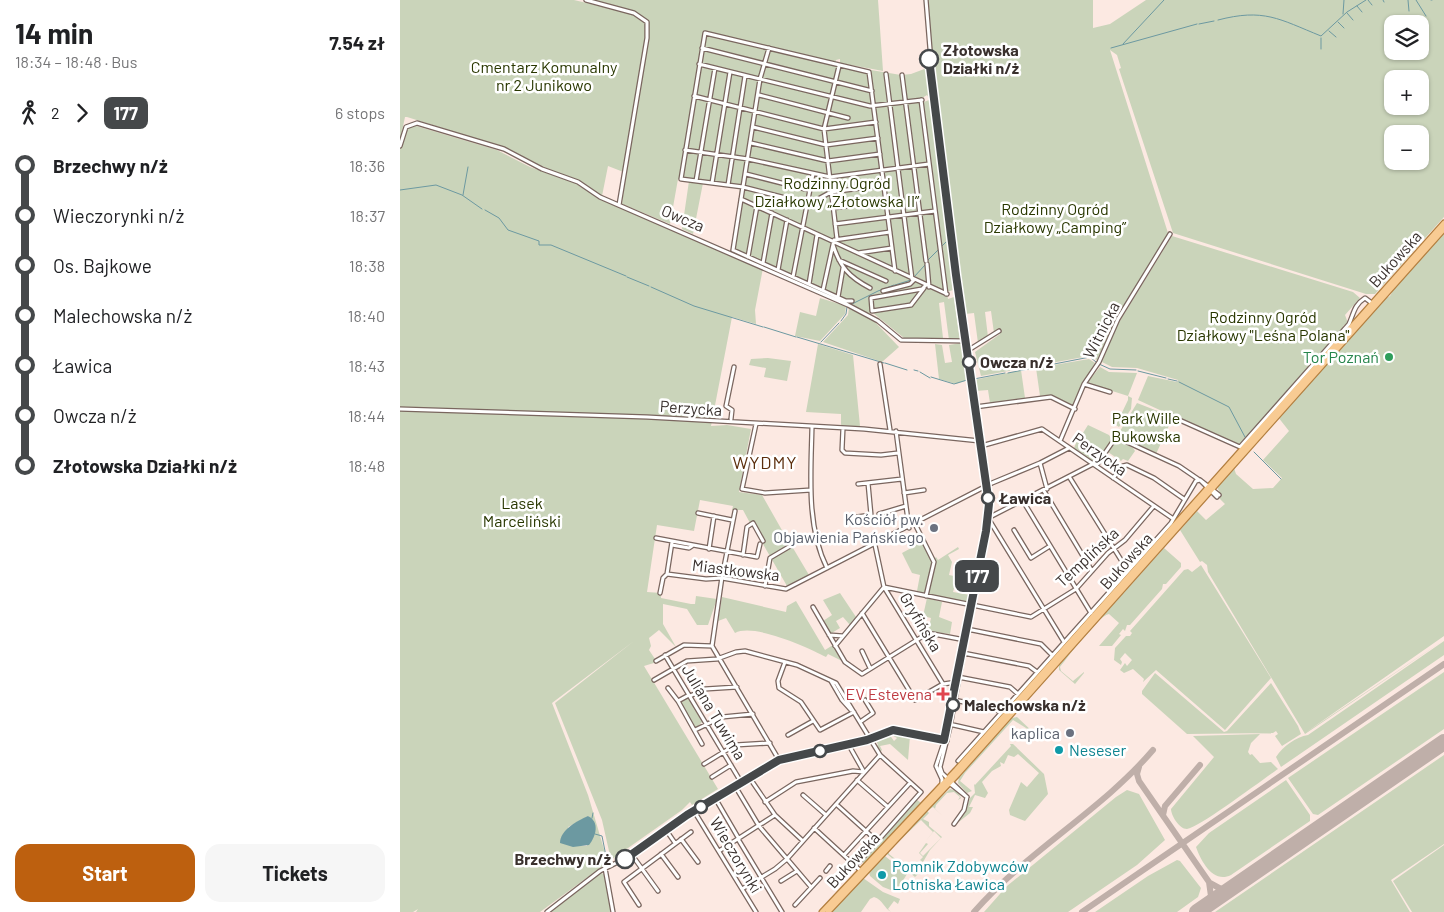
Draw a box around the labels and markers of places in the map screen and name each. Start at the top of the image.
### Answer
place label: Złotowska Działki n/ż [943,40,1019,77]
marker: Złotowska Działki n/ż [919,49,939,69]
place label: Tor Poznań [1303,347,1379,366]
marker: Tor Poznań [1383,351,1395,363]
place label: Owcza n/ż [980,352,1053,371]
marker: Owcza n/ż [962,355,976,369]
place label: Ławica [998,488,1051,507]
marker: Ławica [981,491,995,505]
place label: Kościół pw. Objawienia Pańskiego [773,509,924,546]
marker: Kościół pw. Objawienia Pańskiego [928,522,940,534]
place label: EV Estevena [846,684,932,703]
marker: EV Estevena [936,687,950,701]
place label: Malechowska n/ż [964,695,1086,714]
marker: Malechowska n/ż [946,698,960,712]
place label: kaplica [1011,723,1060,742]
marker: kaplica [1064,727,1076,739]
place label: Neseser [1069,740,1127,759]
unlabelled marker [813,744,827,758]
marker: Neseser [1053,744,1065,756]
unlabelled marker [694,800,708,814]
place label: Brzechwy n/ż [514,849,611,868]
marker: Brzechwy n/ż [615,849,635,869]
place label: Pomnik Zdobywców Lotniska Ławica [892,856,1029,893]
marker: Pomnik Zdobywców Lotniska Ławica [876,869,888,881]

